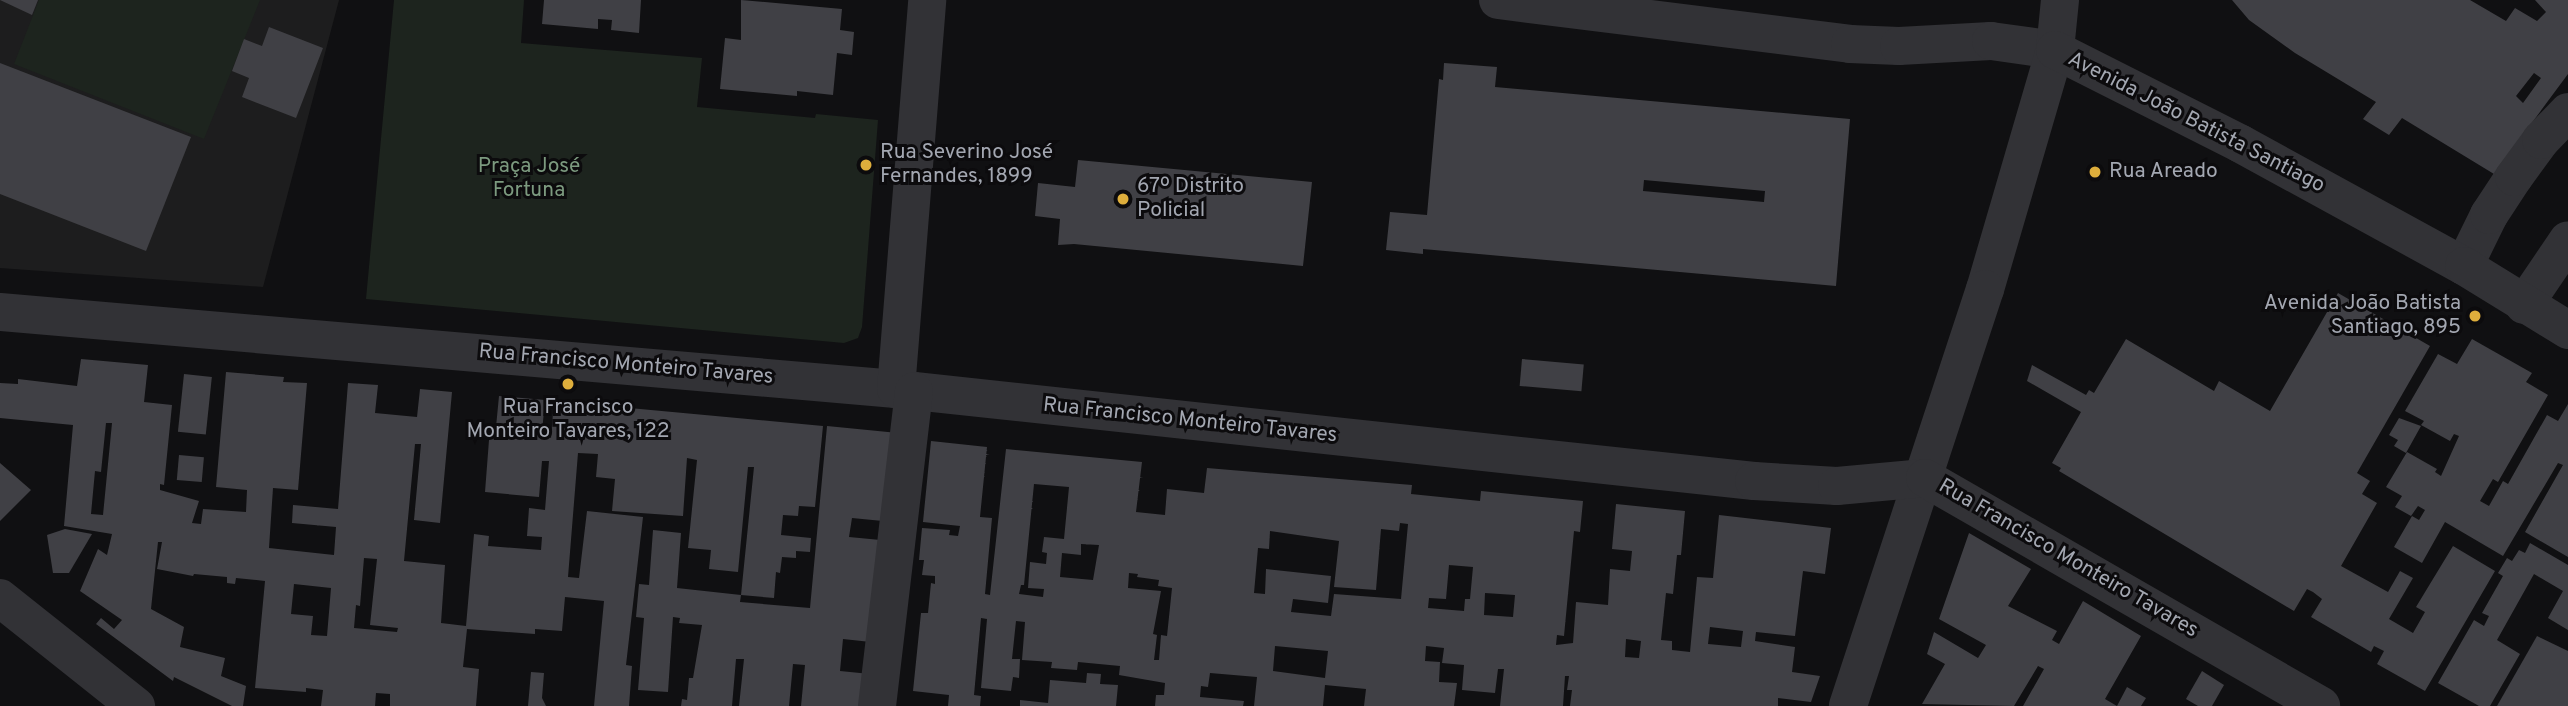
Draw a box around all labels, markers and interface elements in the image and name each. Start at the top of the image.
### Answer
street label: Avenida João Batista Santiago [2063,47,2329,199]
place label: Rua Severino José Fernandes, 1899 [880,140,1053,190]
park label: Praça José Fortuna [478,154,580,204]
marker: Rua Severino José Fernandes, 1899 [858,157,874,173]
place label: Rua Areado [2109,159,2219,185]
marker: Rua Areado [2087,164,2103,180]
place label: 67º Distrito Policial [1137,174,1244,224]
marker: 67º Distrito Policial [1115,191,1131,207]
place label: Avenida João Batista Santiago, 895 [2264,291,2461,341]
marker: Avenida João Batista Santiago, 895 [2467,308,2483,324]
street label: Rua Francisco Monteiro Tavares [477,340,775,390]
marker: Rua Francisco Monteiro Tavares, 122 [560,376,576,392]
street label: Rua Francisco Monteiro Tavares [1041,393,1339,449]
place label: Rua Francisco Monteiro Tavares, 122 [466,395,670,445]
street label: Rua Francisco Monteiro Tavares [1933,474,2203,644]

